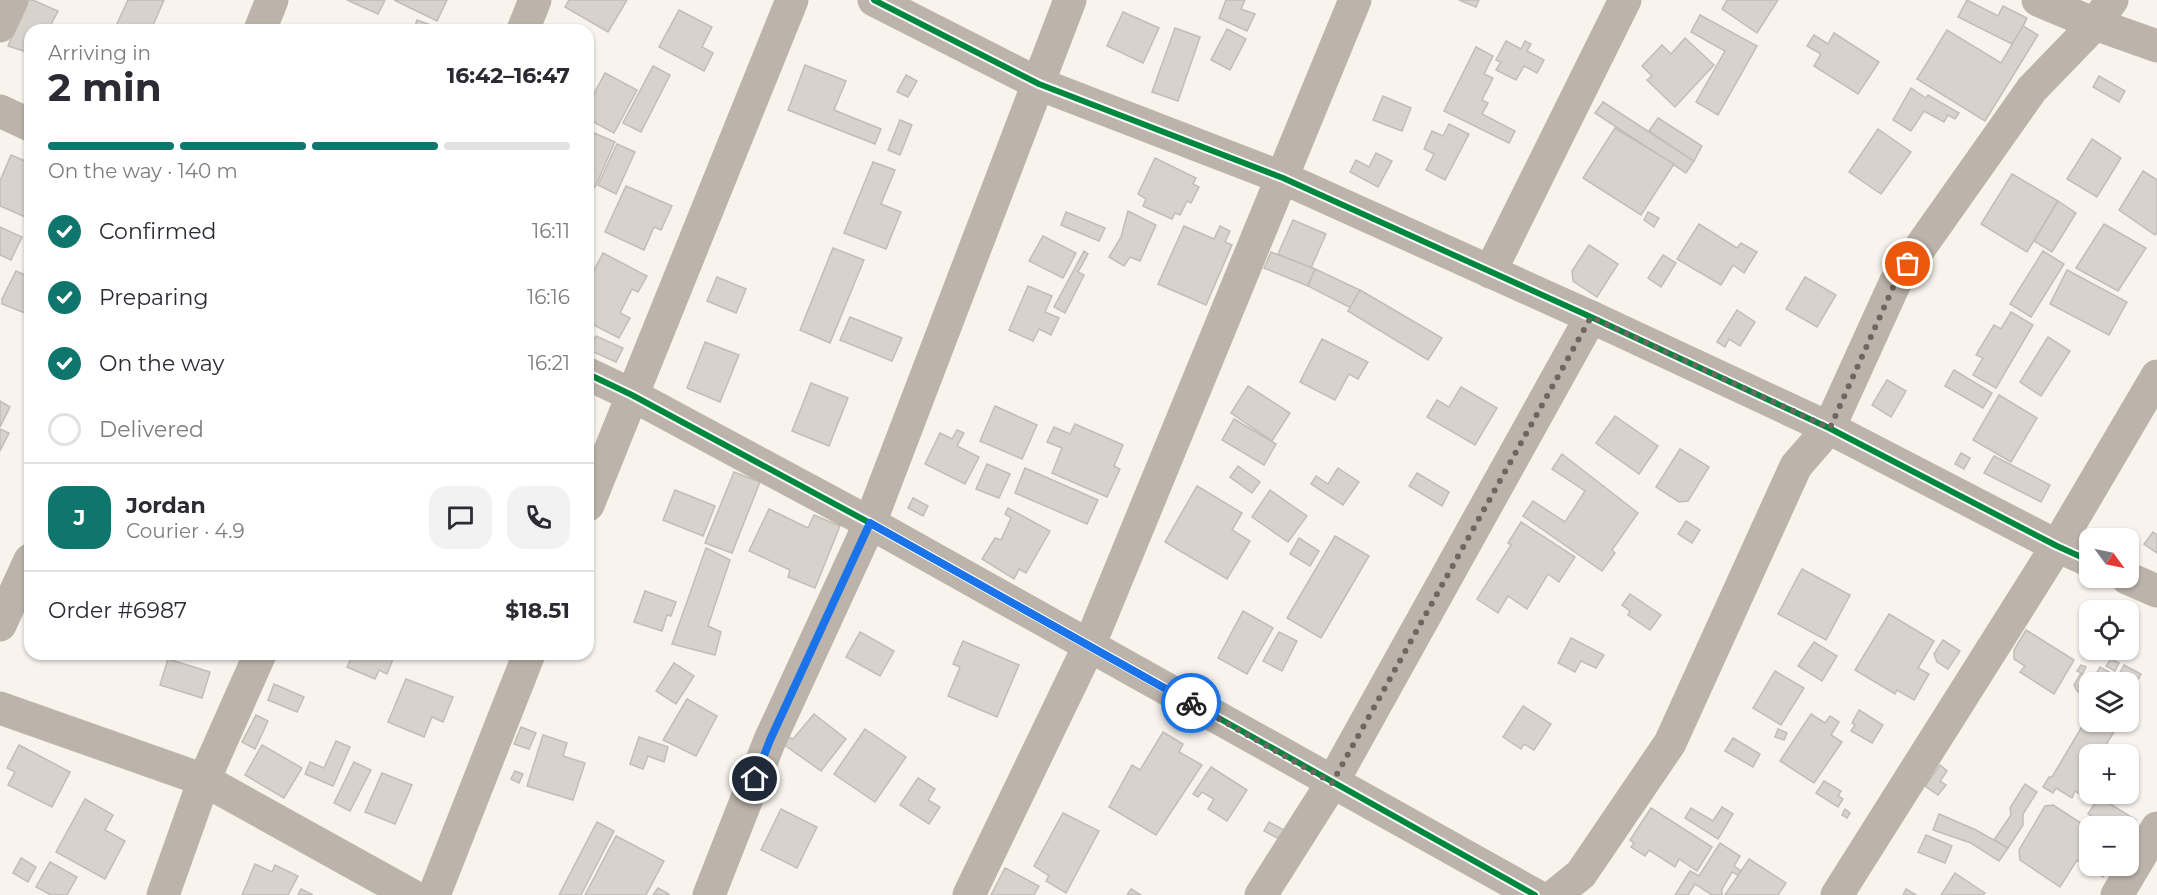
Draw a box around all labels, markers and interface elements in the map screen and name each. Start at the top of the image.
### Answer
text: Arriving in [48,41,151,65]
text: 16:42–16:47 [447,62,570,89]
text: 2 min [48,63,162,111]
text: On the way · 140 m [48,159,238,183]
icon: check [48,215,81,248]
text: Confirmed [99,218,216,245]
text: 16:11 [532,219,570,243]
pin [1882,238,1933,289]
icon: bag [1891,247,1924,280]
icon: check [48,281,81,314]
text: Preparing [99,284,208,311]
text: 16:16 [527,285,570,309]
icon: check [48,347,81,380]
text: On the way [99,350,224,377]
text: 16:21 [528,351,570,375]
text: Delivered [99,416,204,443]
button: chat [429,486,492,549]
button: phone [507,486,570,549]
text: Jordan [126,492,206,519]
text: J [74,504,85,531]
text: Courier · 4.9 [126,519,245,543]
north arrow [2079,528,2139,588]
map controls [2079,528,2139,876]
text: Order #6987 [48,597,187,624]
text: $18.51 [505,597,570,624]
button: locate [2079,600,2139,660]
button: layers [2079,672,2139,732]
courier [1161,673,1221,733]
icon: bike [1175,687,1208,720]
button: + [2079,744,2139,804]
pin [729,753,780,804]
icon: home [738,762,771,795]
button: − [2079,816,2139,876]

